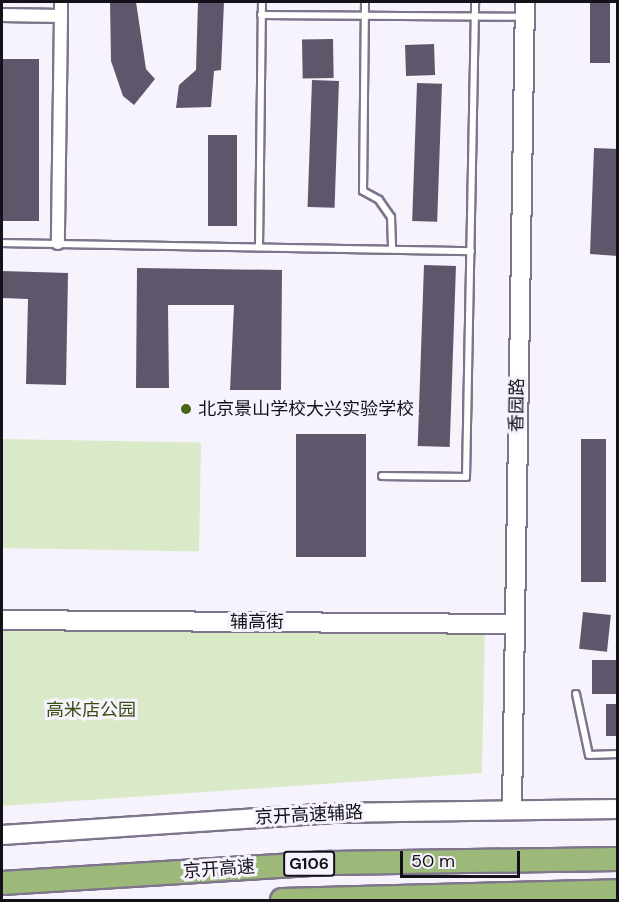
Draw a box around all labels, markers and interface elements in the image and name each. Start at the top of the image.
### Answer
street label: 香园路 [506,378,528,432]
place label: 北京景山学校大兴实验学校 [198,398,414,420]
marker: 北京景山学校大兴实验学校 [179,402,193,416]
street label: 辅高街 [230,611,284,633]
park label: 高米店公园 [46,699,136,721]
street label: 京开高速辅路 [255,801,363,829]
scale bar [403,839,523,877]
text: 50 m [411,849,455,873]
road number: G106 [282,851,336,877]
street label: 京开高速 [182,856,256,882]

